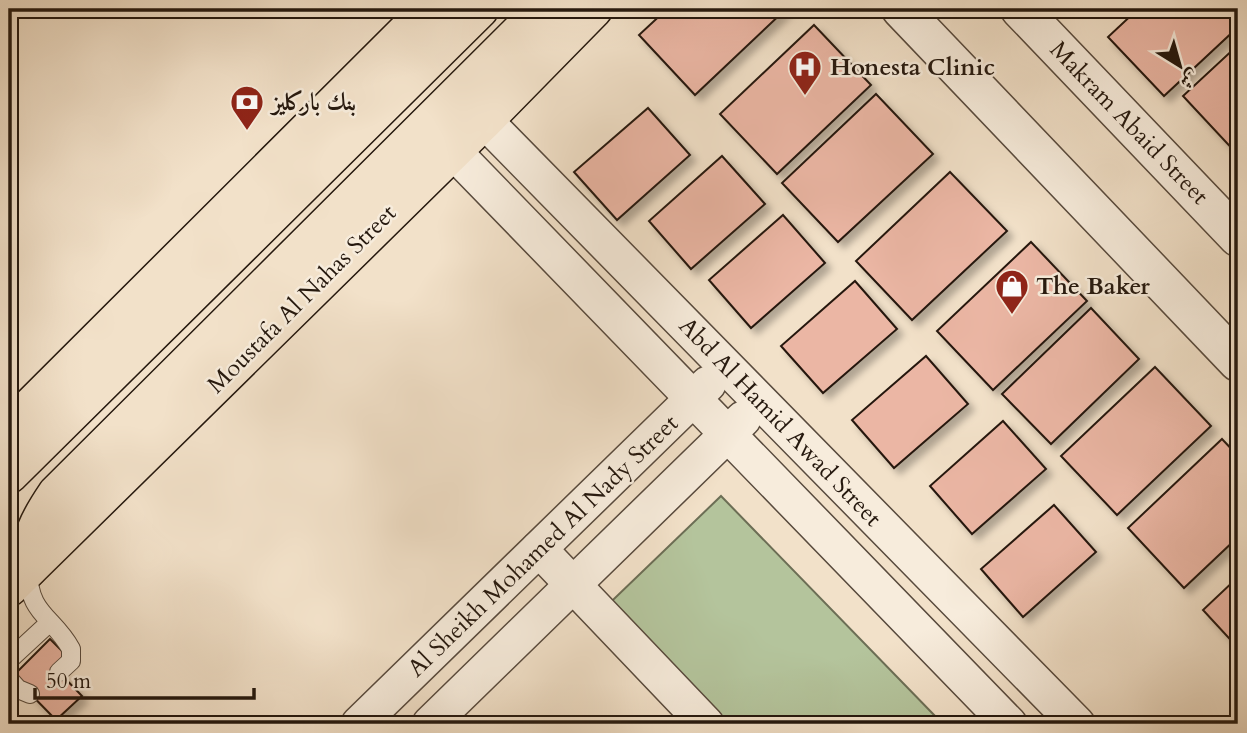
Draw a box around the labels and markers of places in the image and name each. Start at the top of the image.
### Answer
hospital icon: Honesta Clinic [786,48,824,97]
place label: Honesta Clinic [830,51,995,84]
bank icon: بنك باركليز [228,83,266,132]
place label: بنك باركليز [269,86,356,119]
shop icon: The Baker [993,267,1031,316]
place label: The Baker [1036,270,1150,303]

